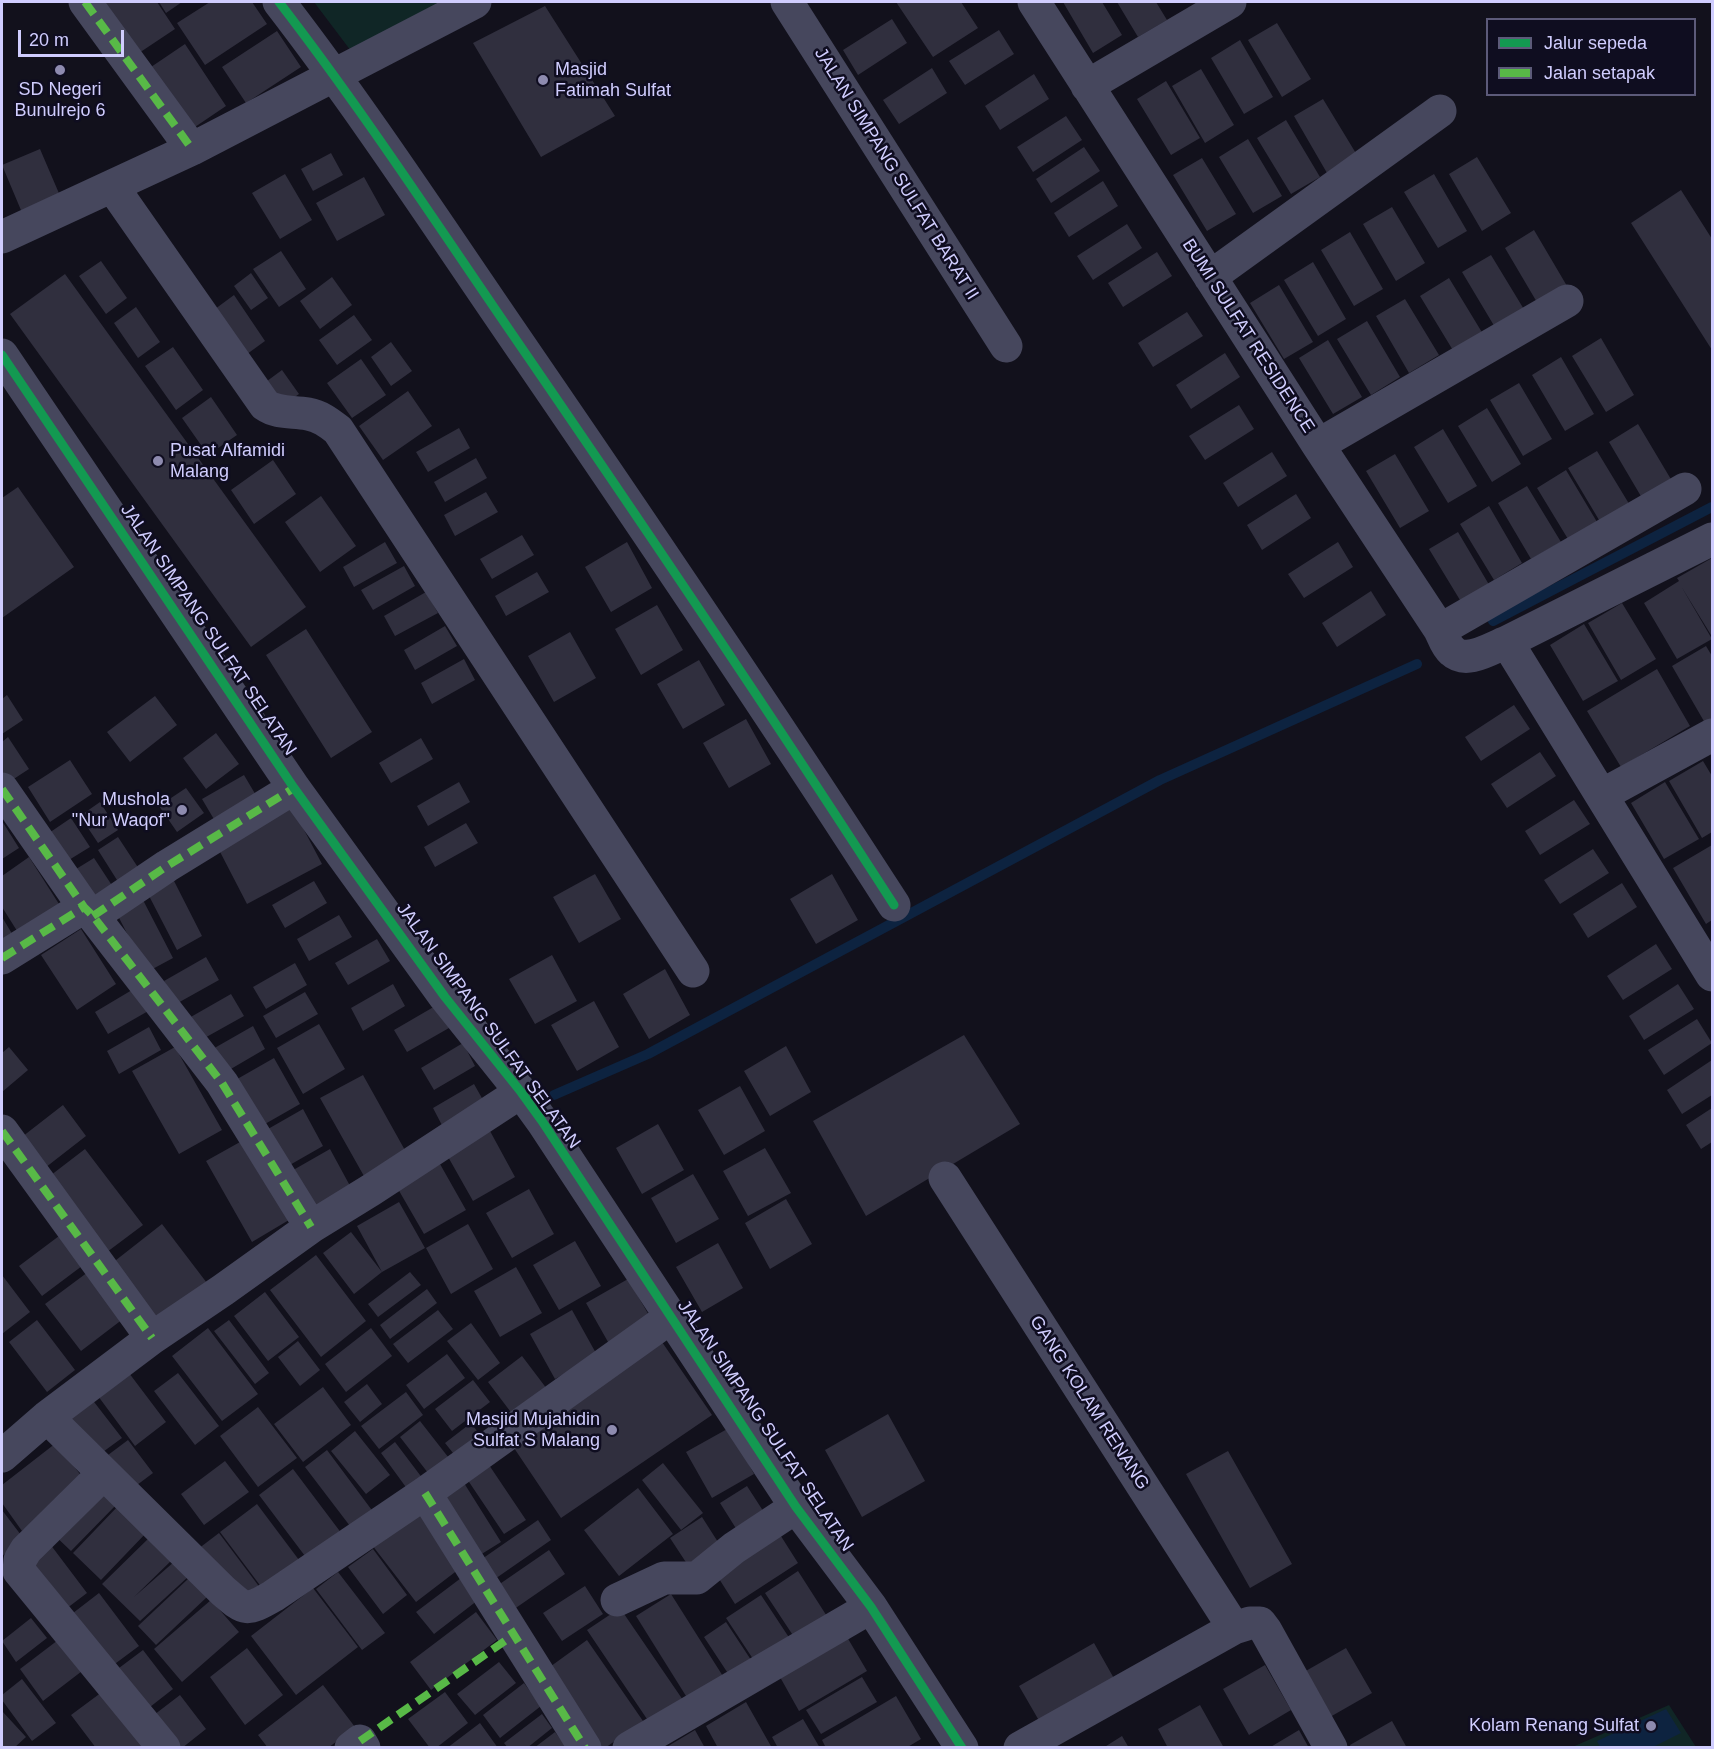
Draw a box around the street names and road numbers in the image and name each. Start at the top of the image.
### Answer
street label: JALAN SIMPANG SULFAT BARAT II [809,44,983,304]
street label: BUMI SULFAT RESIDENCE [1177,235,1319,437]
street label: JALAN SIMPANG SULFAT SELATAN [116,500,300,760]
street label: JALAN SIMPANG SULFAT SELATAN [391,899,585,1153]
street label: JALAN SIMPANG SULFAT SELATAN [673,1296,857,1556]
street label: GANG KOLAM RENANG [1025,1312,1153,1494]

